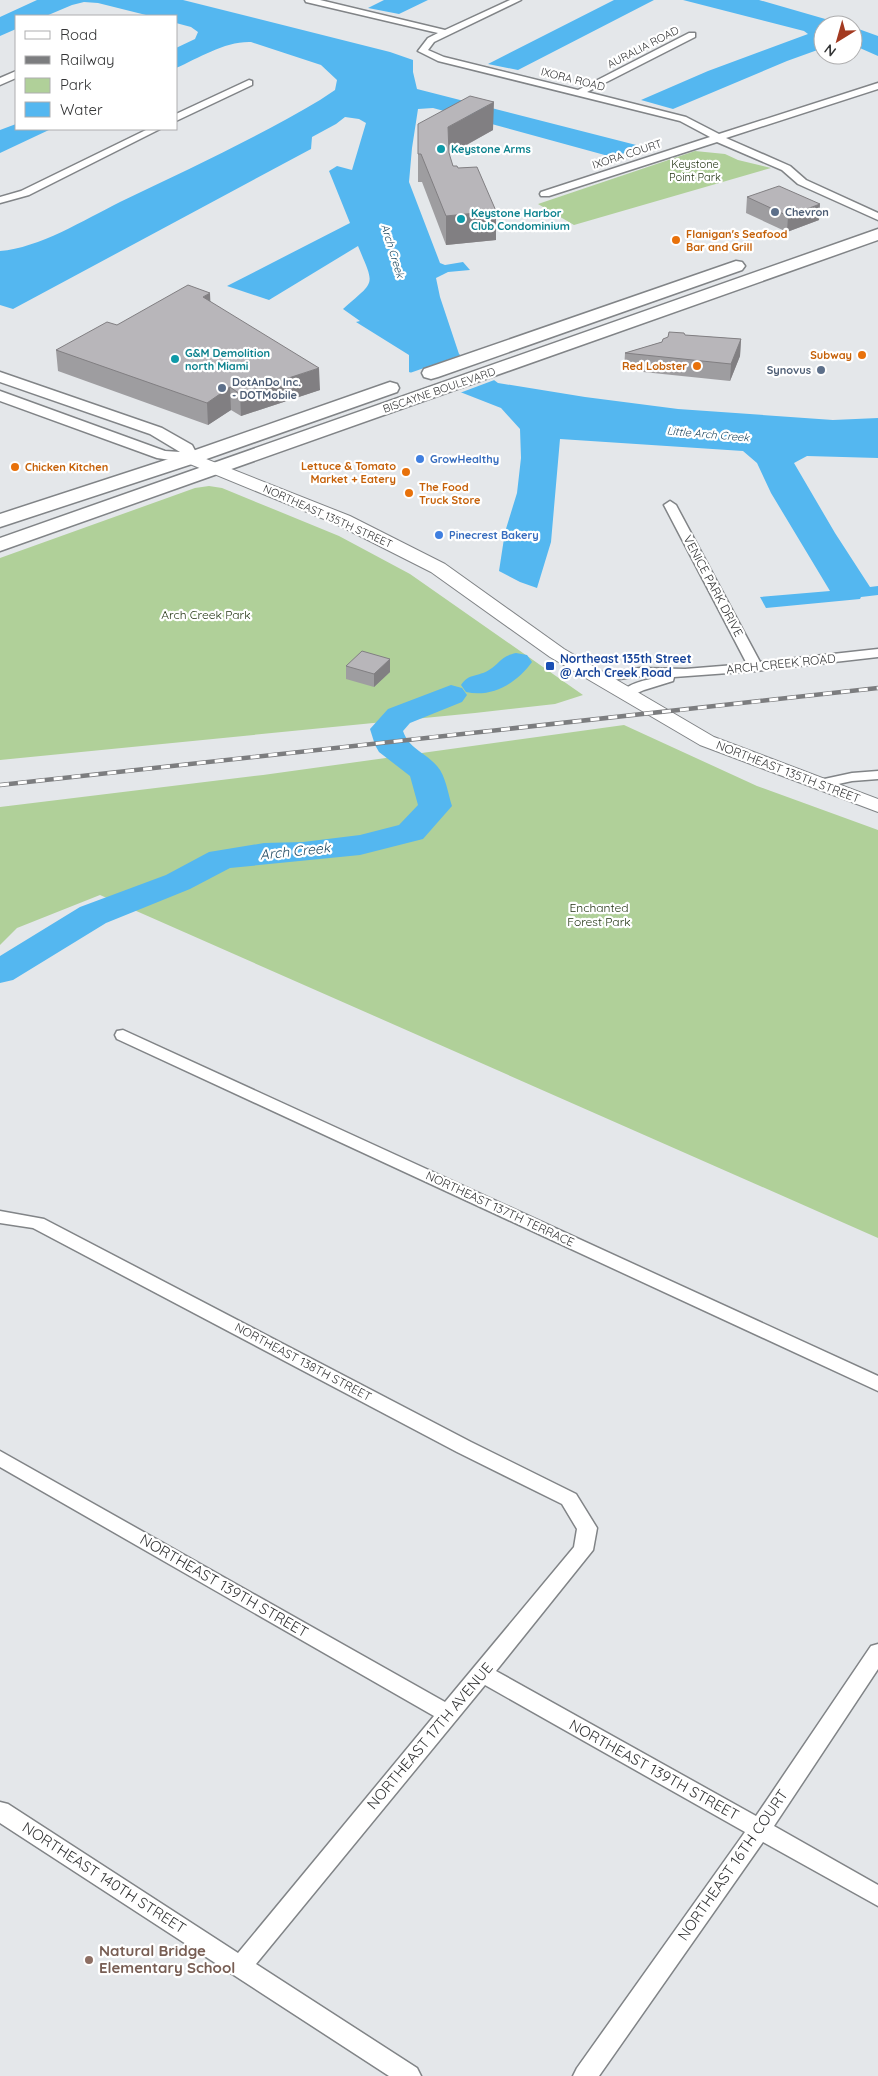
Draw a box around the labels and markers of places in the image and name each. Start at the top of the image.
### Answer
place label: Keystone Arms [451,142,531,156]
marker: Keystone Arms [435,143,447,155]
place label: Chevron [785,205,829,219]
place label: Keystone Harbor Club Condominium [471,206,570,233]
marker: Chevron [769,206,781,218]
marker: Keystone Harbor Club Condominium [455,213,467,225]
place label: Flanigan's Seafood Bar and Grill [686,227,788,254]
marker: Flanigan's Seafood Bar and Grill [670,234,682,246]
place label: G&M Demolition north Miami [185,346,270,373]
place label: Subway [810,348,852,362]
marker: Subway [856,349,868,361]
marker: G&M Demolition north Miami [169,353,181,365]
place label: Red Lobster [622,359,687,373]
marker: Red Lobster [691,360,703,372]
place label: Synovus [767,363,811,377]
marker: Synovus [815,364,827,376]
place label: DotAnDo Inc. - DOTMobile [232,375,301,402]
marker: DotAnDo Inc. - DOTMobile [216,382,228,394]
place label: GrowHealthy [430,452,499,466]
marker: GrowHealthy [414,453,426,465]
place label: Lettuce & Tomato Market + Eatery [301,459,396,486]
place label: Chicken Kitchen [25,460,108,474]
marker: Chicken Kitchen [9,461,21,473]
marker: Lettuce & Tomato Market + Eatery [400,466,412,478]
place label: The Food Truck Store [419,480,481,507]
marker: The Food Truck Store [403,487,415,499]
place label: Pinecrest Bakery [449,528,539,542]
marker: Pinecrest Bakery [433,529,445,541]
place label: Northeast 135th Street @ Arch Creek Road [560,651,692,680]
marker: Northeast 135th Street @ Arch Creek Road [544,660,556,672]
place label: Natural Bridge Elementary School [99,1941,235,1977]
marker: Natural Bridge Elementary School [83,1954,95,1966]

